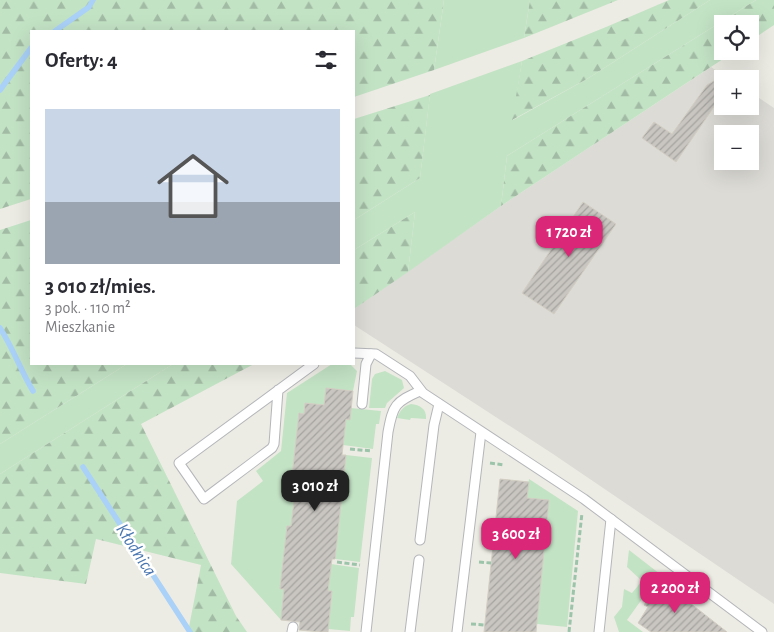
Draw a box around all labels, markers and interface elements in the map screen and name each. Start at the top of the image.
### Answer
map controls [714,15,759,170]
button: locate [714,15,759,60]
icon: filters [312,46,340,74]
text: Oferty: 4 [45,50,118,71]
button: + [714,70,759,115]
button: − [714,125,759,170]
icon: home [148,141,238,231]
pin: 1 720 zł [517,216,621,258]
text: 1 720 zł [547,224,591,240]
text: 3 010 zł/mies. [45,276,156,297]
text: 3 pok. · 110 m² [45,300,131,316]
text: Mieszkanie [45,319,115,335]
pin: 3 010 zł [263,470,367,512]
text: 3 010 zł [292,478,338,494]
pin: 3 600 zł [464,518,568,560]
water label: Kłodnica [112,520,160,580]
text: 3 600 zł [492,526,540,542]
pin: 2 200 zł [623,572,727,614]
text: 2 200 zł [651,580,699,596]

